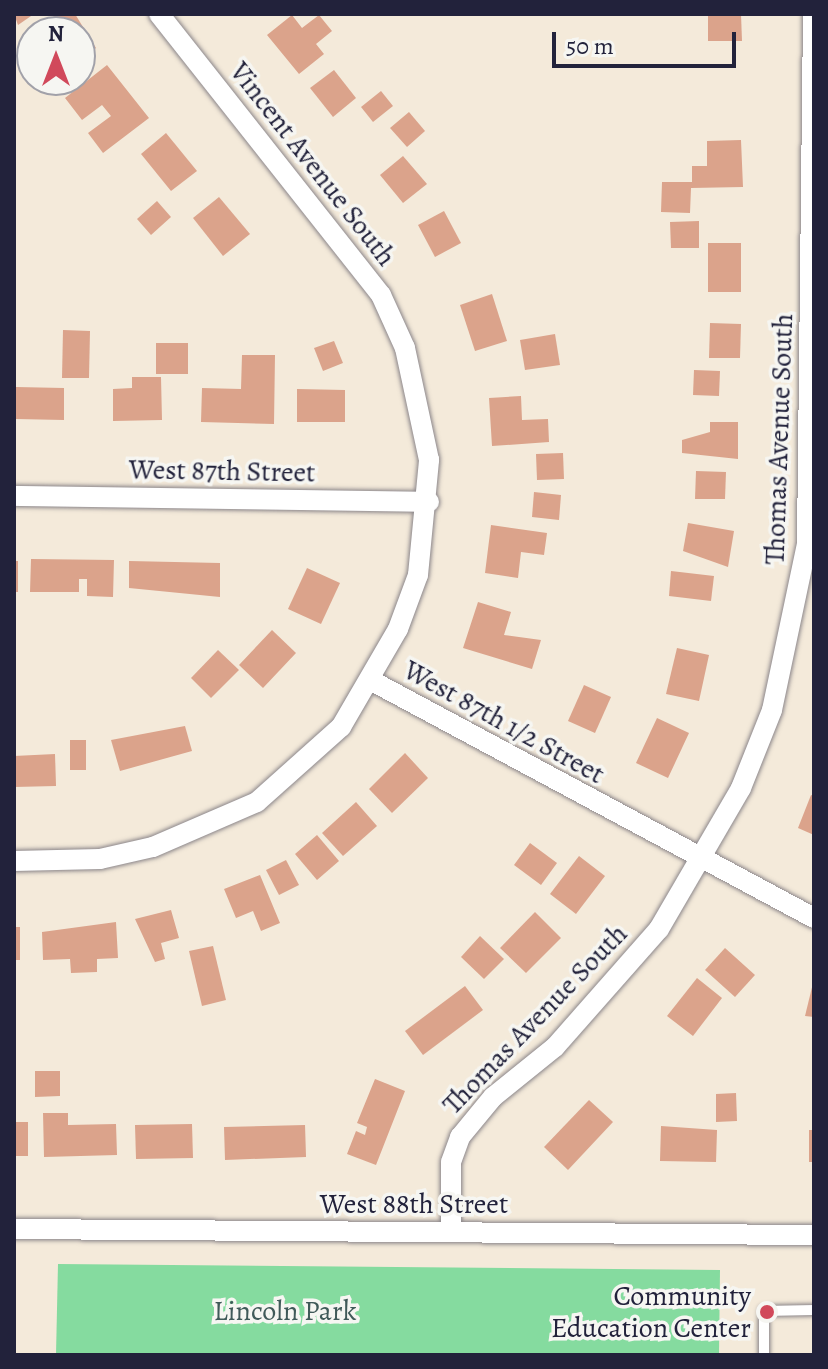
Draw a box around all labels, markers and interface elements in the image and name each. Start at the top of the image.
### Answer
north arrow [16,16,96,96]
scale bar [556,16,740,66]
text: N [48,19,64,49]
text: 50 m [566,30,614,62]
street label: Vincent Avenue South [223,55,403,273]
street label: Thomas Avenue South [758,313,800,565]
street label: West 87th Street [128,453,316,489]
street label: West 87th 1/2 Street [398,653,610,791]
street label: Thomas Avenue South [436,917,634,1121]
street label: West 88th Street [320,1187,508,1221]
place label: Community Education Center [551,1279,751,1345]
park label: Lincoln Park [213,1294,357,1328]
marker: Community Education Center [758,1303,776,1321]

